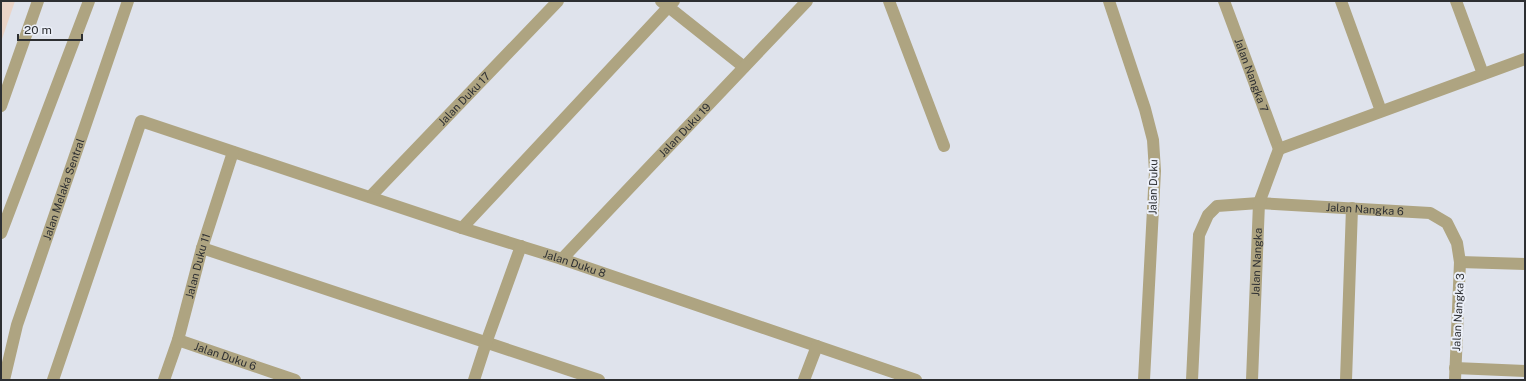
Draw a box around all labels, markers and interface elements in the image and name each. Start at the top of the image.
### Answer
scale bar [18,16,82,42]
text: 20 m [24,23,52,37]
street label: Jalan Nangka 7 [1232,36,1271,114]
street label: Jalan Duku 17 [436,69,493,128]
street label: Jalan Duku 19 [656,101,713,159]
street label: Jalan Melaka Sentral [41,137,86,242]
street label: Jalan Duku [1147,159,1159,215]
street label: Jalan Nangka 6 [1326,201,1404,217]
street label: Jalan Nangka [1249,228,1264,297]
street label: Jalan Duku 11 [183,232,212,300]
street label: Jalan Duku 8 [542,248,607,280]
street label: Jalan Nangka 3 [1450,273,1466,351]
street label: Jalan Duku 6 [193,340,258,372]

